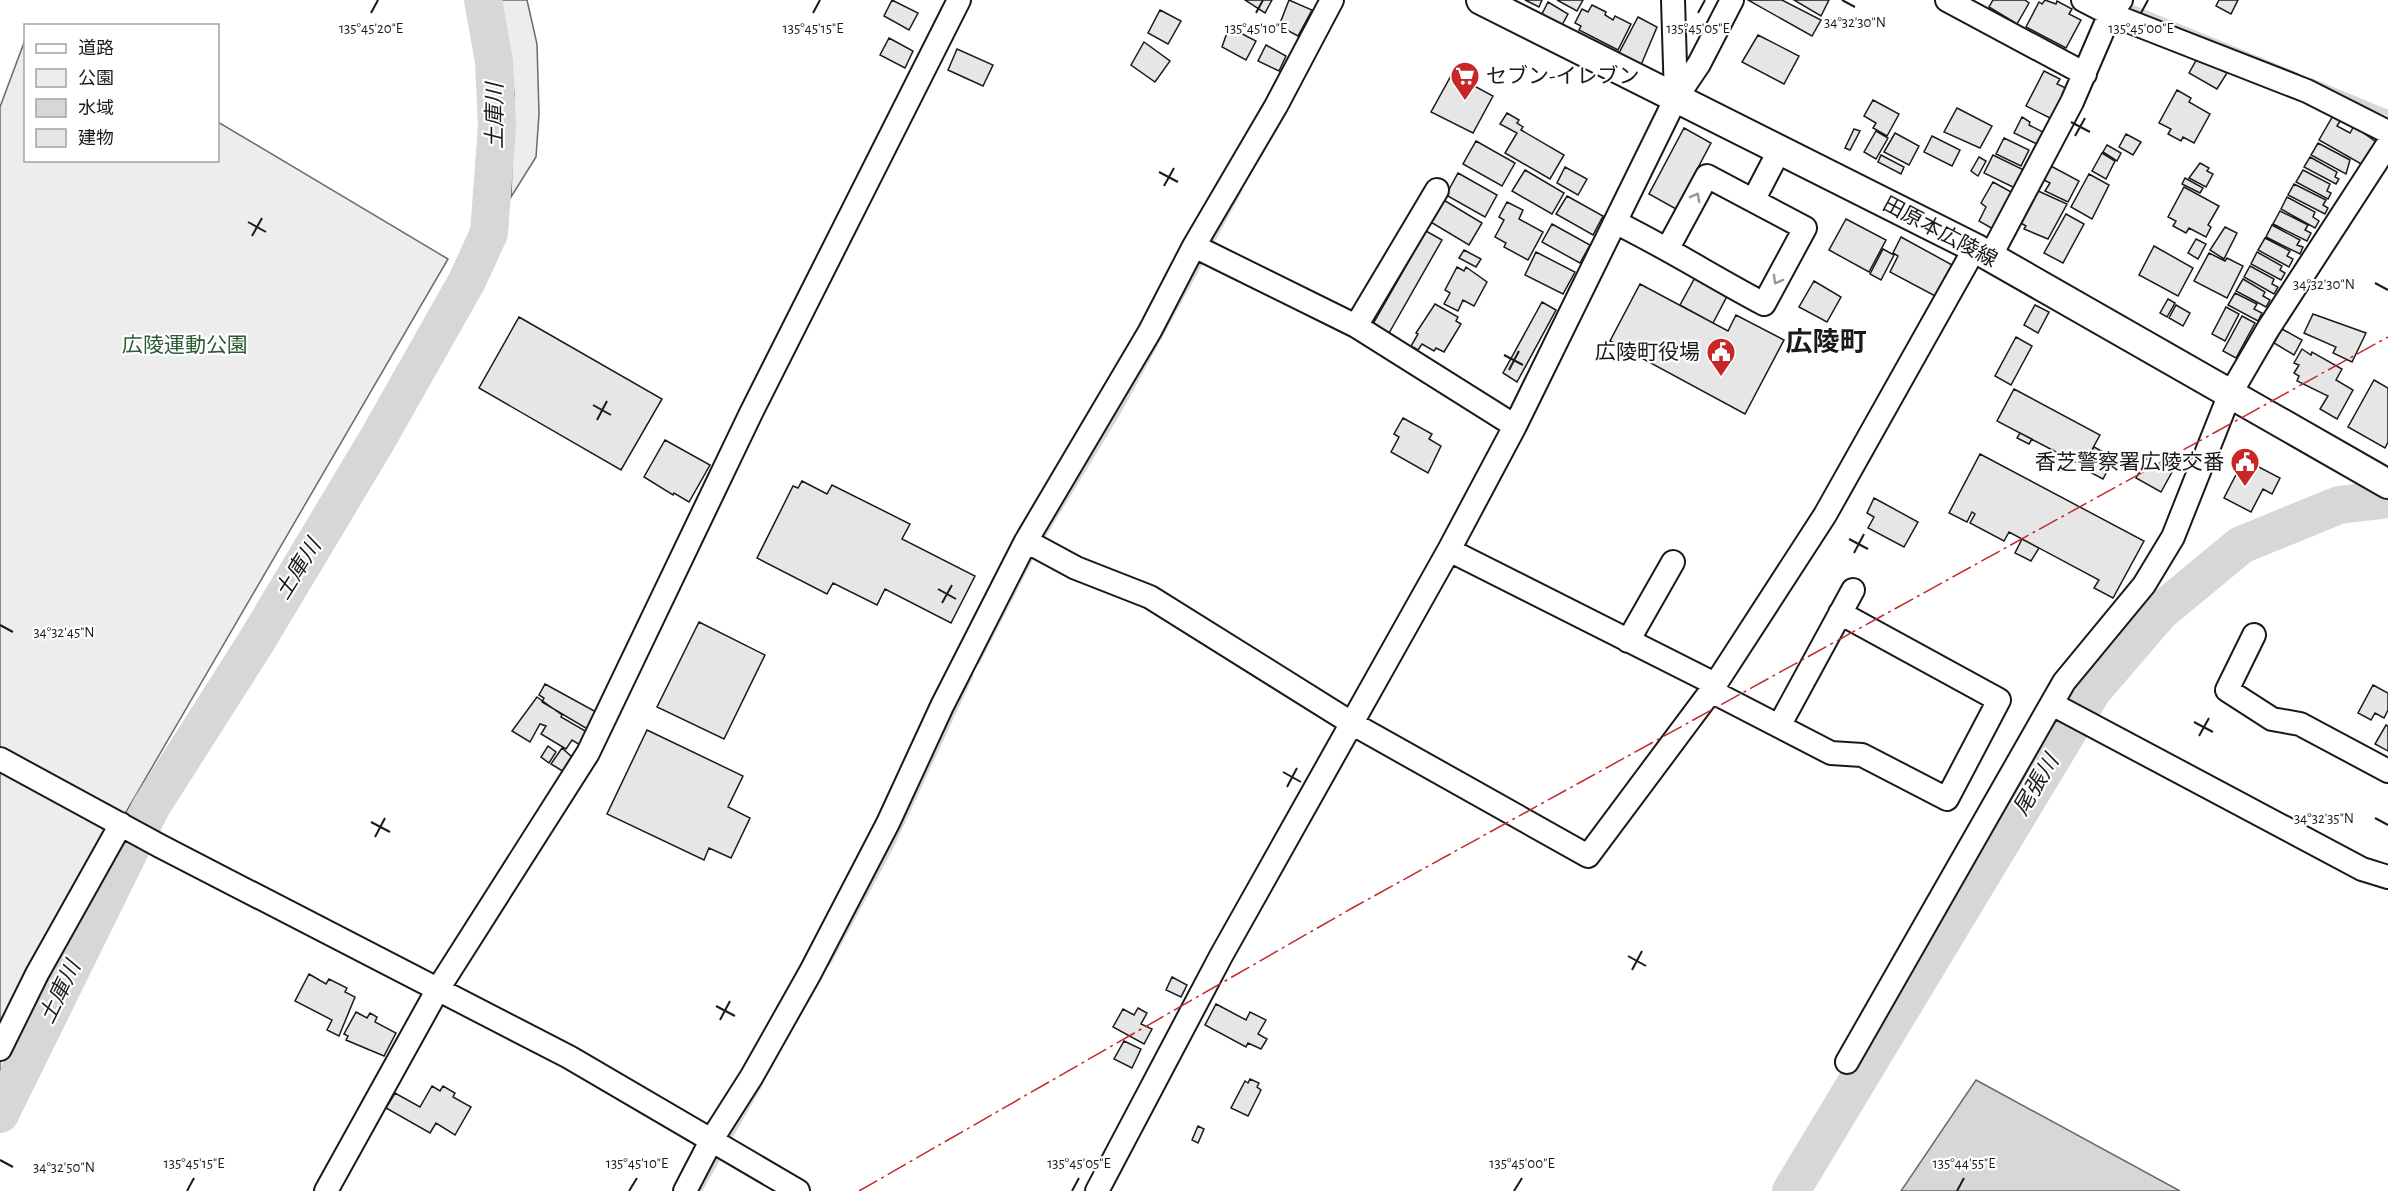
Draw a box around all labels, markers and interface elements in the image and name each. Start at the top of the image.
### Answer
text: 34°32'30"N [1824,15,1886,30]
text: 135°45'20"E [339,21,403,36]
text: 135°45'15"E [783,21,843,36]
text: 135°45'10"E [1225,21,1287,36]
text: 135°45'05"E [1666,21,1730,36]
text: 135°45'00"E [2108,21,2174,36]
legend [24,24,219,162]
text: 道路 [78,38,114,58]
supermarket icon: セブン-イレブン [1449,60,1481,102]
place label: セブン-イレブン [1486,64,1639,87]
text: 公園 [78,69,114,88]
water label: 土庫川 [483,81,506,149]
text: 水域 [78,99,114,118]
text: 建物 [78,128,114,148]
street label: 田原本広陵線 [1879,192,2001,271]
one-way arrow [1689,193,1700,203]
one-way arrow [1773,274,1784,285]
text: 34°32'30"N [2293,277,2355,292]
district label: 広陵町 [1786,327,1867,356]
park label: 広陵運動公園 [122,334,248,356]
public building icon: 広陵町役場 [1705,336,1737,378]
place label: 広陵町役場 [1595,341,1700,363]
public building icon: 香芝警察署広陵交番 [2229,446,2261,488]
place label: 香芝警察署広陵交番 [2035,451,2224,473]
water label: 土庫川 [270,533,326,603]
text: 34°32'45"N [33,625,95,640]
water label: 尾張川 [2010,749,2063,819]
text: 34°32'35"N [2294,811,2354,826]
water label: 土庫川 [35,955,85,1026]
text: 135°45'15"E [164,1156,224,1171]
text: 135°45'10"E [606,1156,668,1171]
text: 135°45'05"E [1047,1156,1111,1171]
text: 135°45'00"E [1489,1156,1555,1171]
text: 135°44'55"E [1933,1156,1995,1171]
text: 34°32'50"N [33,1160,95,1175]

